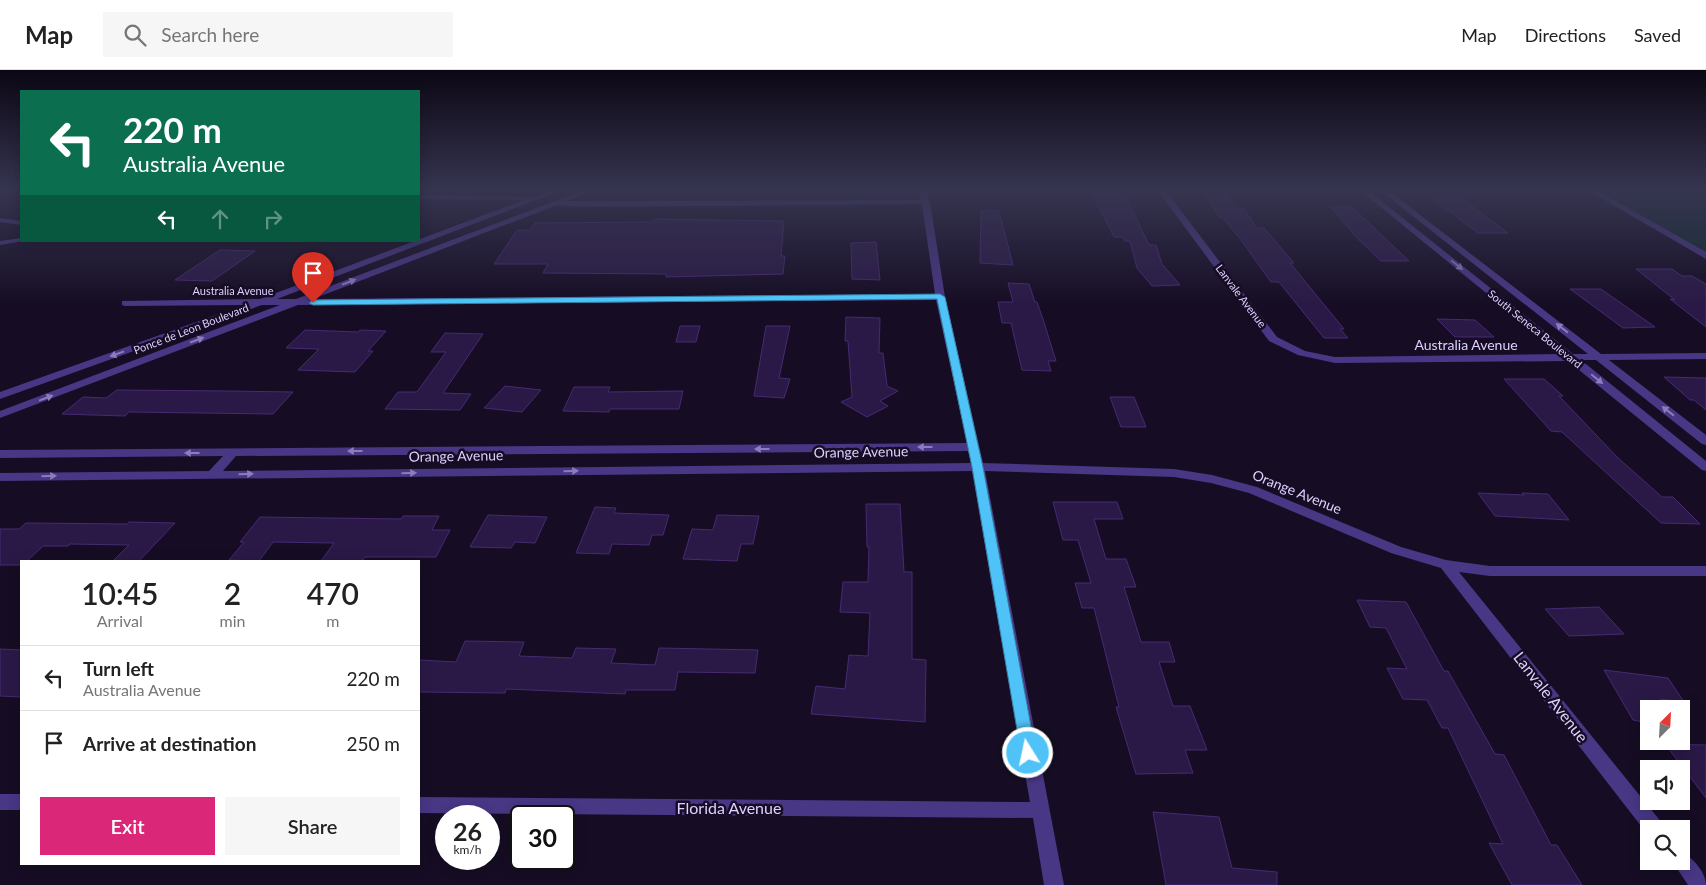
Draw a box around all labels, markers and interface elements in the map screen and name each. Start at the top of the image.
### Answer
search box [103,12,453,57]
text: Map [25,20,73,49]
icon: search [121,21,149,49]
text: Search here [161,23,259,46]
text: Map [1461,24,1497,46]
text: Directions [1525,24,1606,46]
text: Saved [1634,24,1681,46]
text: 220 m [123,108,222,150]
icon: left [40,110,105,175]
text: Australia Avenue [123,150,285,177]
icon: left [153,205,181,233]
icon: ahead [206,205,234,233]
icon: right [259,205,287,233]
pin [292,252,334,303]
icon: arrive [299,259,327,287]
one-way arrow [1450,260,1463,271]
street label: Lanvale Avenue [1214,262,1269,330]
one-way arrow [342,278,357,286]
street label: Australia Avenue [192,284,274,297]
street label: South Seneca Boulevard [1486,287,1585,371]
street label: Ponce de Leon Boulevard [131,301,250,356]
one-way arrow [1556,323,1569,334]
one-way arrow [190,336,205,343]
street label: Australia Avenue [1414,336,1518,353]
one-way arrow [109,351,124,358]
one-way arrow [1590,373,1603,384]
one-way arrow [38,393,53,401]
one-way arrow [1661,406,1674,417]
street label: Orange Avenue [813,442,909,461]
one-way arrow [917,443,933,451]
one-way arrow [754,445,770,453]
street label: Orange Avenue [408,446,504,465]
one-way arrow [347,448,363,456]
one-way arrow [184,449,200,457]
street label: Orange Avenue [1250,466,1344,517]
one-way arrow [563,467,579,475]
one-way arrow [401,469,417,477]
one-way arrow [238,470,254,478]
one-way arrow [41,472,57,480]
text: 10:45 [81,575,158,611]
text: 2 [224,575,241,611]
text: 470 [307,575,359,611]
text: Arrival [97,611,143,630]
text: min [220,611,245,630]
text: m [326,611,339,630]
street label: Lanvale Avenue [1510,648,1593,746]
text: Turn left [83,657,154,680]
icon: left [40,664,68,692]
text: 220 m [346,667,400,690]
text: Australia Avenue [83,680,201,699]
north arrow [1640,700,1690,750]
map controls [1640,700,1690,870]
position arrow [1001,726,1053,778]
icon: arrive [40,729,68,757]
text: Arrive at destination [83,732,256,755]
text: 250 m [346,732,400,755]
button: sound [1640,760,1690,810]
button: Exit [40,797,215,855]
button: Share [225,797,400,855]
street label: Florida Avenue [677,798,781,817]
speed limit sign: 30 [510,805,575,870]
text: 26 [453,816,482,846]
button: search [1640,820,1690,870]
text: km/h [453,842,482,857]

